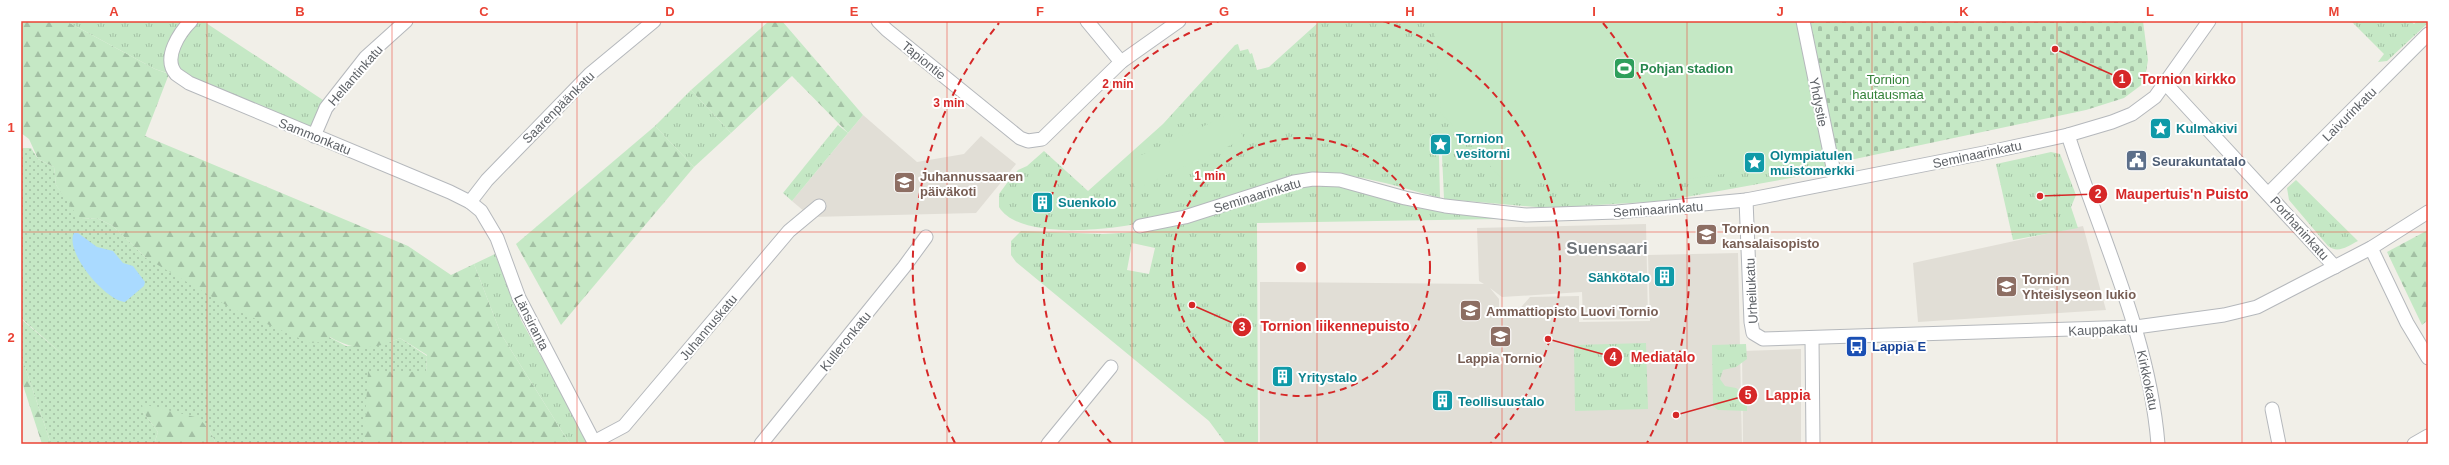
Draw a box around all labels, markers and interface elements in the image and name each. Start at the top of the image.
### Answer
text: A [109,4,119,19]
text: B [295,4,305,19]
text: C [479,4,489,19]
text: D [665,4,675,19]
text: E [850,4,859,19]
text: F [1036,4,1044,19]
text: G [1219,4,1229,19]
text: H [1405,4,1415,19]
text: I [1592,4,1596,19]
text: J [1776,4,1784,19]
text: K [1959,4,1969,19]
text: L [2146,4,2154,19]
text: M [2329,4,2339,19]
street label: Tapiontie [899,38,949,83]
street label: Hellantinkatu [325,42,386,109]
sports icon: Pohjan stadion [1611,55,1637,81]
place label: Pohjan stadion [1640,61,1733,76]
callout: Tornion kirkko [2112,66,2245,92]
street label: Saarenpäänkatu [519,68,597,146]
text: Tornion kirkko [2140,71,2236,87]
park label: Tornion hautausmaa [1852,72,1925,102]
text: 1 [2119,72,2126,86]
street label: Yhdystie [1806,76,1831,128]
text: 2 min [1102,77,1134,91]
street label: Laivurinkatu [2319,84,2379,144]
text: 3 min [933,96,965,110]
street label: Sammonkatu [276,115,353,158]
place icon: Kulmakivi [2147,115,2173,141]
text: 1 [7,120,15,135]
place label: Kulmakivi [2176,121,2237,136]
place label: Tornion vesitorni [1456,131,1510,161]
place icon: Tornion vesitorni [1428,132,1454,158]
street label: Seminaarinkatu [1931,138,2023,171]
place label: Olympiatulen muistomerkki [1770,148,1855,178]
public building icon: Seurakuntatalo [2124,148,2150,174]
place icon: Olympiatulen muistomerkki [1741,149,1767,175]
place label: Seurakuntatalo [2152,154,2246,169]
place label: Juhannussaaren päiväkoti [920,169,1023,199]
text: 1 min [1194,169,1226,183]
school or university icon: Juhannussaaren päiväkoti [891,170,917,196]
street label: Seminaarinkatu [1212,175,1303,216]
callout: Maupertuis'n Puisto [2088,181,2257,207]
text: Maupertuis'n Puisto [2115,186,2249,202]
text: 2 [2095,187,2102,201]
building icon: Suenkolo [1030,189,1056,215]
street label: Porthaninkatu [2267,194,2332,263]
place label: Suenkolo [1058,195,1117,210]
street label: Seminaarinkatu [1612,199,1704,220]
place label: Tornion kansalaisopisto [1722,221,1820,251]
school or university icon: Tornion kansalaisopisto [1693,222,1719,248]
district label: Suensaari [1566,239,1648,258]
street label: Urheilukatu [1742,258,1761,324]
centre of rings [1294,260,1308,274]
building icon: Sähkötalo [1652,264,1678,290]
place label: Sähkötalo [1588,270,1650,285]
place label: Tornion Yhteislyseon lukio [2022,272,2136,302]
school or university icon: Tornion Yhteislyseon lukio [1994,273,2020,299]
street label: Juhannuskatu [677,291,740,363]
street label: Länsiranta [511,292,552,353]
school or university icon: Ammattiopisto Luovi Tornio [1458,298,1484,324]
place label: Ammattiopisto Luovi Tornio [1486,304,1658,319]
street label: Kulleronkatu [817,309,874,374]
callout: Tornion liikennepuisto [1232,314,1417,340]
text: Tornion liikennepuisto [1260,318,1410,334]
text: 3 [1239,320,1246,334]
street label: Kauppakatu [2068,320,2138,339]
school or university icon: Lappia Tornio [1487,323,1513,349]
text: 2 [7,330,15,345]
bus stop icon: Lappia E [1844,333,1870,359]
place label: Lappia E [1872,339,1927,354]
callout: Mediatalo [1603,344,1703,370]
text: Mediatalo [1631,349,1695,365]
street label: Kirkkokatu [2134,349,2161,411]
text: 4 [1610,350,1617,364]
place label: Lappia Tornio [1458,351,1543,366]
building icon: Yritystalo [1270,364,1296,390]
place label: Yritystalo [1298,370,1357,385]
callout: Lappia [1738,382,1819,408]
text: Lappia [1765,387,1811,403]
building icon: Teollisuustalo [1430,388,1456,414]
text: 5 [1745,388,1752,402]
place label: Teollisuustalo [1458,394,1544,409]

